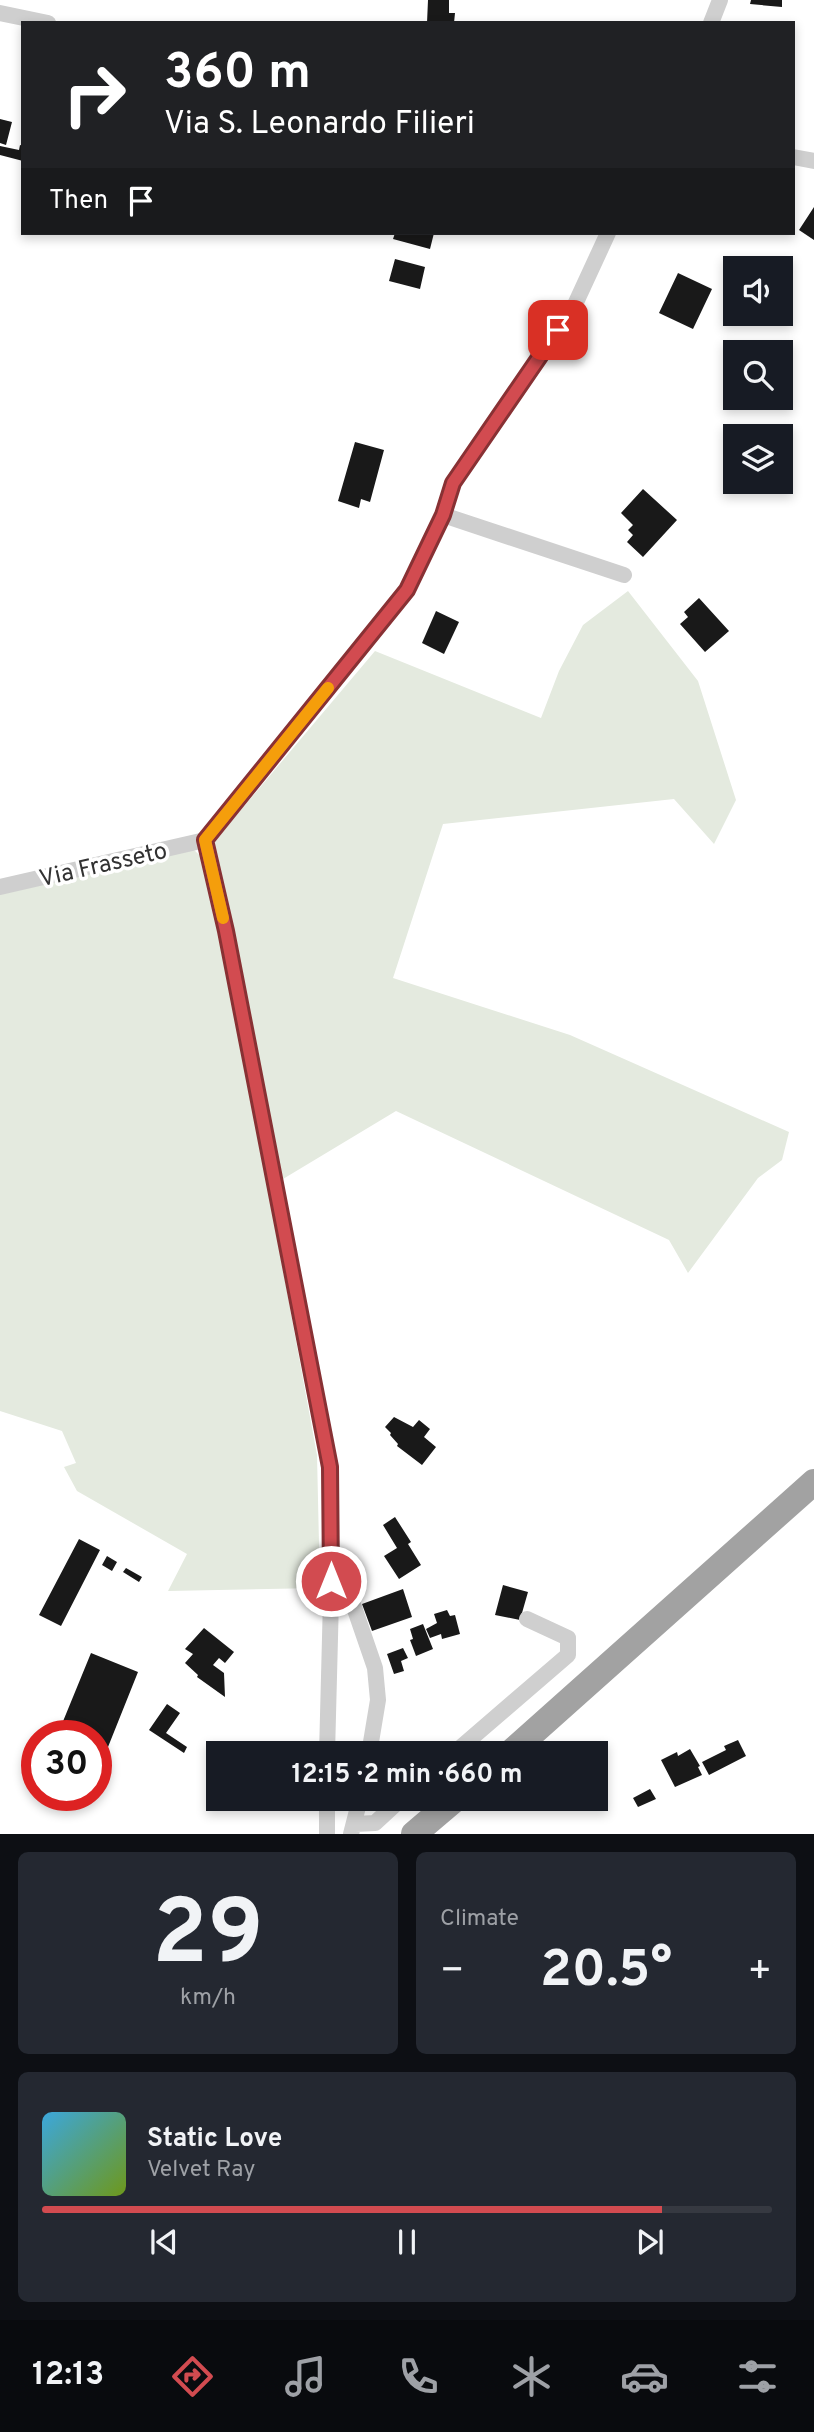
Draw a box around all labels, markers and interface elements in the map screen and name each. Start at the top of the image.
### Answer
text: 360 m [164,44,311,106]
icon: right [49,49,140,140]
text: Via S. Leonardo Filieri [164,105,475,145]
icon: arrive [122,182,160,220]
text: Then [49,185,108,218]
map controls [723,256,793,494]
button: sound [723,256,793,326]
pin [528,300,588,360]
icon: arrive [539,311,577,349]
button: search [723,340,793,410]
button: layers [723,424,793,494]
street label: Via Frasseto [37,837,170,895]
position arrow [294,1544,368,1618]
speed limit sign: 30 [21,1720,112,1811]
text: 12:15 · 2 min · 660 m [291,1759,523,1792]
text: 29 [152,1881,264,1996]
text: Climate [440,1905,519,1934]
text: 20.5° [540,1939,672,2005]
text: − [440,1948,465,1997]
text: + [747,1948,772,1997]
text: km/h [180,1984,236,2013]
text: Static Love [147,2123,282,2156]
text: Velvet Ray [147,2156,255,2185]
icon: previous [145,2223,183,2261]
icon: pause [388,2223,426,2261]
icon: next [631,2223,669,2261]
icon: directions [168,2352,217,2401]
icon: music [281,2352,330,2401]
icon: phone [394,2352,443,2401]
icon: climate [507,2352,556,2401]
icon: car [620,2352,669,2401]
icon: filters [733,2352,782,2401]
text: 12:13 [32,2356,104,2396]

